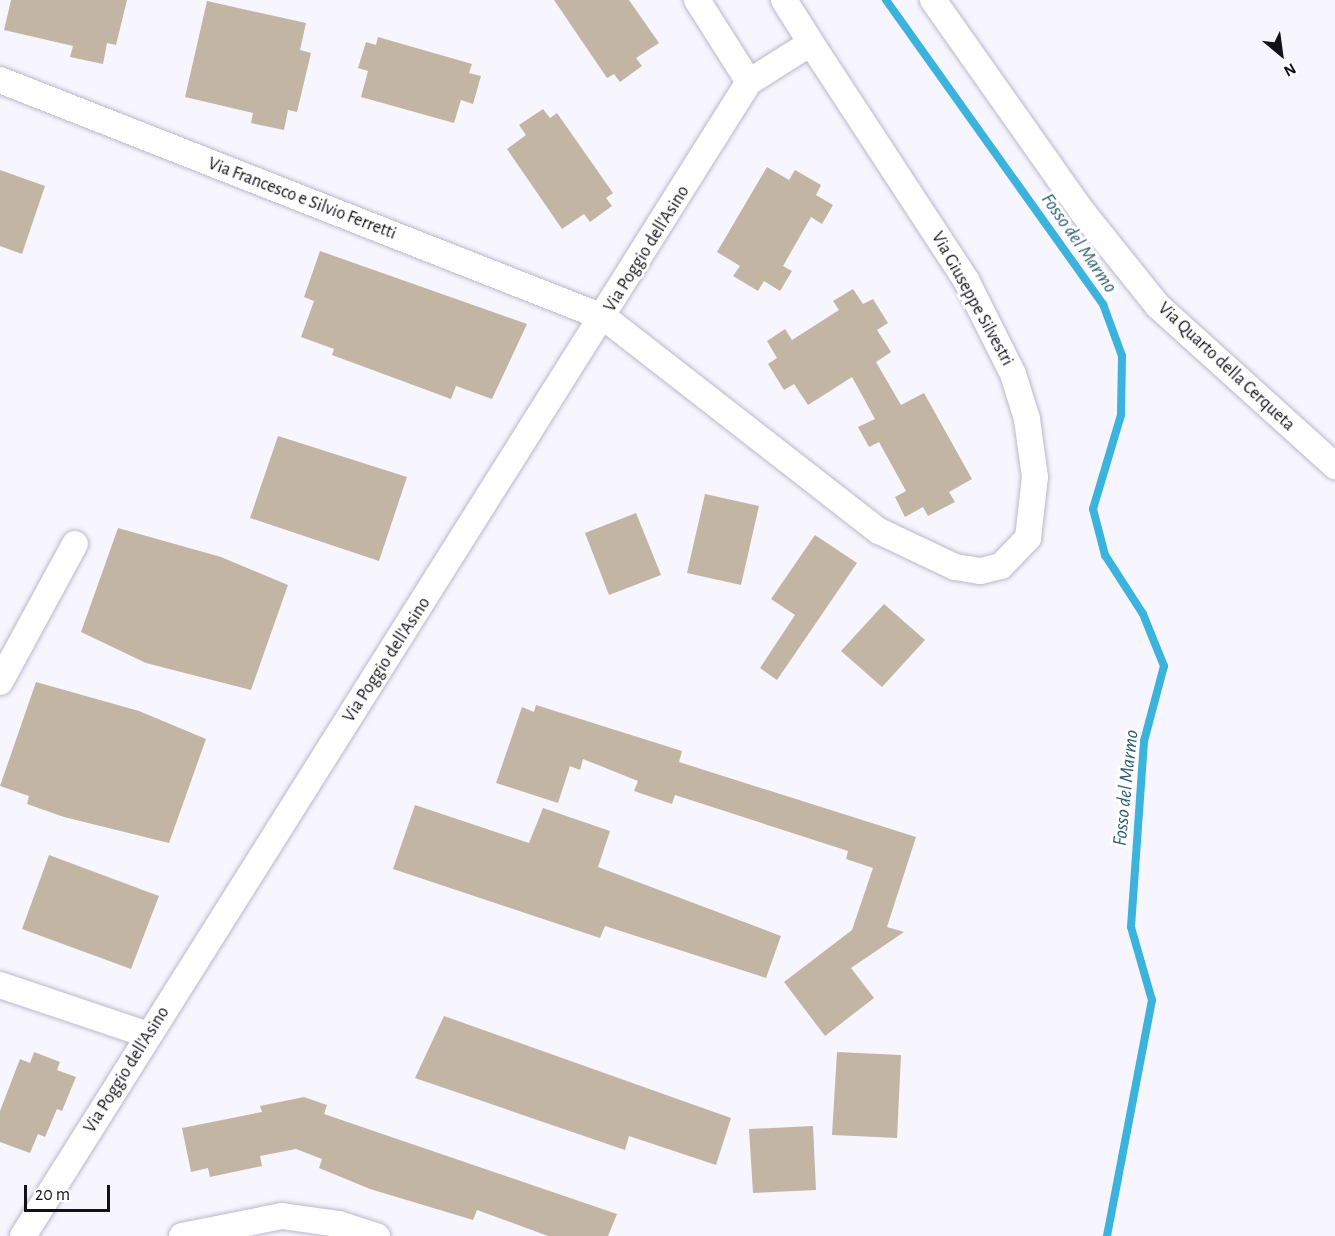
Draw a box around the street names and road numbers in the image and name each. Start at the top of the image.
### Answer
street label: Via Francesco e Silvio Ferretti [205,153,399,245]
street label: Via Poggio dell'Asino [599,182,695,316]
street label: Via Giuseppe Silvestri [926,228,1018,370]
street label: Via Quarto della Cerqueta [1153,298,1299,436]
street label: Via Poggio dell'Asino [338,593,436,727]
street label: Via Poggio dell'Asino [79,1003,175,1137]

